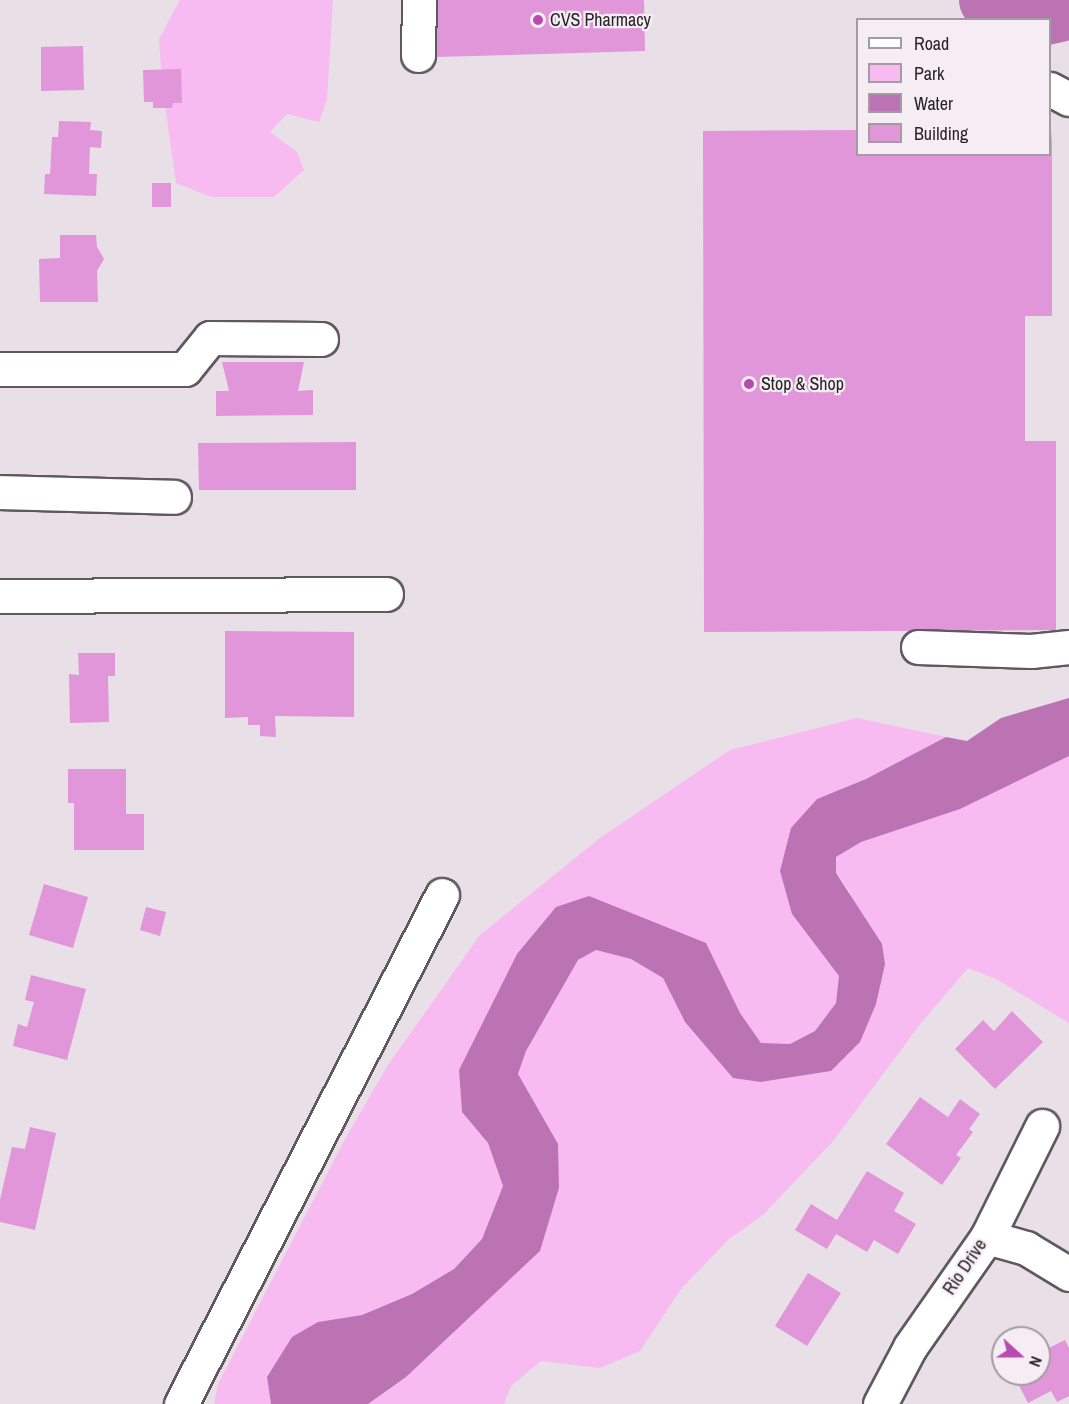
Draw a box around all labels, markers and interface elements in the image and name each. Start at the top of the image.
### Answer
place label: CVS Pharmacy [550,9,651,31]
marker: CVS Pharmacy [531,13,545,27]
legend [856,18,1051,156]
text: Road [914,31,949,56]
text: Park [914,61,944,86]
text: Water [914,91,953,116]
text: Building [914,121,968,146]
place label: Stop & Shop [761,373,844,395]
marker: Stop & Shop [742,377,756,391]
street label: Rio Drive [939,1235,991,1299]
north arrow [991,1326,1051,1386]
text: N [1024,1353,1048,1370]

